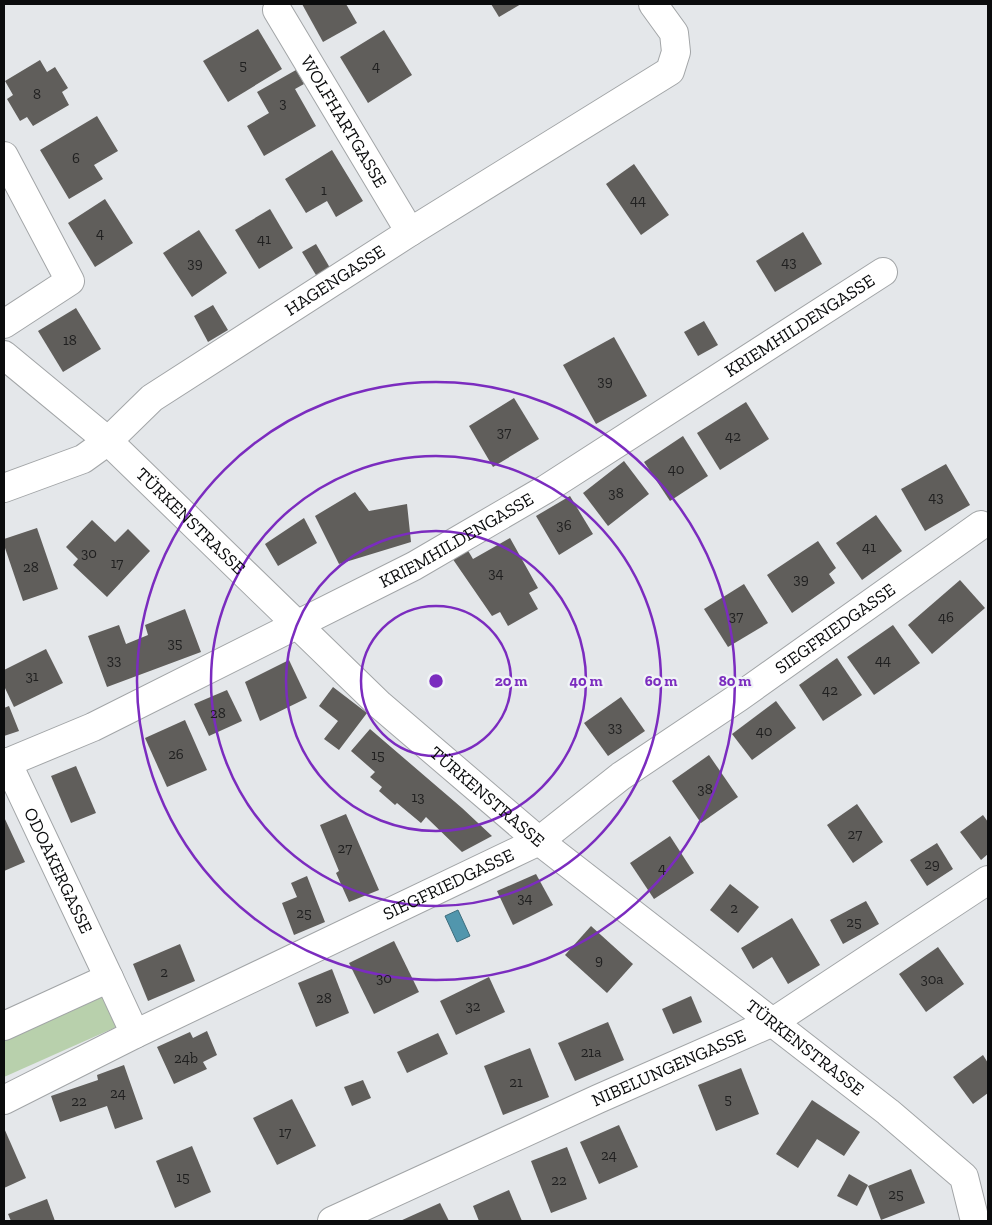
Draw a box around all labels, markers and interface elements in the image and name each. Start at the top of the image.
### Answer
street label: WOLFHARTGASSE [296,51,392,192]
house number: 5 [239,56,247,74]
house number: 4 [372,57,380,75]
house number: 8 [33,85,41,103]
house number: 3 [279,94,287,112]
house number: 6 [72,149,80,167]
house number: 1 [321,181,327,199]
house number: 44 [630,191,646,209]
house number: 4 [96,224,104,242]
house number: 41 [257,230,271,248]
street label: HAGENGASSE [281,240,389,321]
house number: 43 [781,253,797,271]
house number: 39 [187,254,203,272]
street label: KRIEMHILDENGASSE [721,269,879,382]
house number: 18 [63,331,77,349]
house number: 39 [597,372,613,390]
house number: 37 [497,423,511,441]
house number: 42 [725,427,741,445]
house number: 40 [668,460,684,478]
street label: TÜRKENSTRASSE [131,463,250,579]
house number: 38 [608,484,624,502]
street label: KRIEMHILDENGASSE [376,488,537,593]
house number: 43 [928,488,944,506]
house number: 36 [556,516,572,534]
house number: 41 [862,538,876,556]
house number: 30 [81,544,97,562]
house number: 17 [111,554,123,572]
house number: 28 [23,558,39,576]
house number: 34 [488,564,504,582]
house number: 39 [793,570,809,588]
street label: SIEGFRIEDGASSE [771,578,900,679]
house number: 37 [729,607,743,625]
house number: 46 [938,608,954,626]
house number: 35 [167,634,183,652]
house number: 33 [107,651,121,669]
house number: 44 [875,651,891,669]
house number: 31 [25,667,39,685]
centre of rings [427,672,445,690]
text: 20 m [495,672,527,690]
text: 40 m [569,672,603,690]
text: 60 m [645,672,677,690]
text: 80 m [719,672,751,690]
house number: 42 [822,681,838,699]
house number: 28 [210,704,226,722]
house number: 33 [608,718,622,736]
house number: 40 [756,722,772,740]
street label: TÜRKENSTRASSE [425,741,549,852]
house number: 26 [168,745,184,763]
house number: 15 [371,746,385,764]
house number: 38 [697,780,713,798]
house number: 13 [411,788,425,806]
street label: ODOAKERGASSE [19,804,97,937]
house number: 27 [848,825,862,843]
house number: 27 [338,839,352,857]
street label: SIEGFRIEDGASSE [379,844,517,925]
house number: 29 [924,855,940,873]
house number: 4 [658,859,666,877]
house number: 34 [517,889,533,907]
house number: 2 [730,899,738,917]
house number: 25 [296,904,312,922]
house number: 25 [846,913,862,931]
house number: 9 [595,951,603,969]
house number: 2 [160,963,168,981]
house number: 30 [376,969,392,987]
house number: 30a [920,970,944,988]
house number: 28 [316,989,332,1007]
street label: TÜRKENSTRASSE [741,995,869,1100]
house number: 32 [465,997,481,1015]
street label: NIBELUNGENGASSE [588,1024,749,1111]
house number: 21a [581,1043,601,1061]
house number: 24b [174,1049,198,1067]
house number: 21 [509,1073,523,1091]
house number: 24 [110,1084,126,1102]
house number: 5 [724,1090,732,1108]
house number: 22 [71,1092,87,1110]
house number: 17 [279,1123,291,1141]
house number: 24 [601,1146,617,1164]
house number: 15 [176,1168,190,1186]
house number: 22 [551,1171,567,1189]
house number: 25 [888,1185,904,1203]

